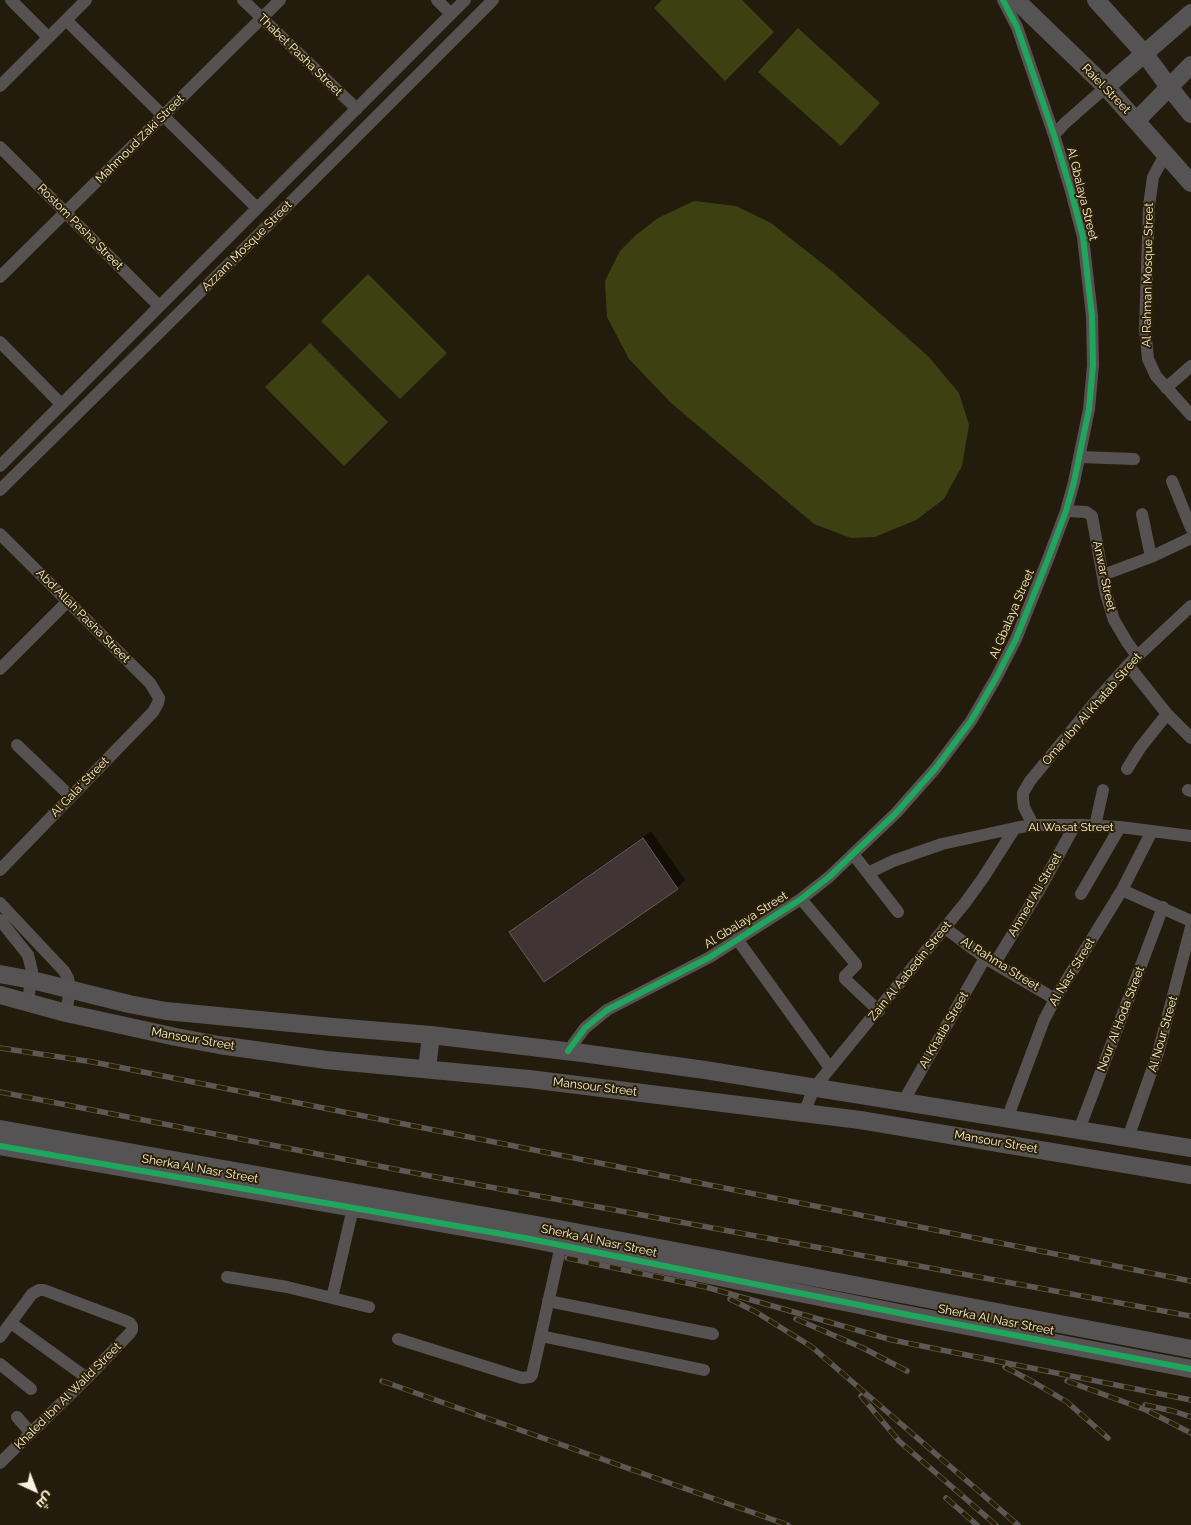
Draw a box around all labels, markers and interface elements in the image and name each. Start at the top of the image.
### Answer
street label: Thabet Pasha Street [255,11,345,99]
street label: Raiel Street [1079,61,1133,117]
street label: Mahmoud Zaki Street [93,92,187,186]
street label: Al Gbalaya Street [1063,146,1101,242]
street label: Rostom Pasha Street [34,181,126,273]
street label: Azzam Mosque Street [199,198,295,294]
street label: Al Rahman Mosque Street [1140,203,1156,347]
street label: Anwar Street [1090,539,1118,613]
street label: Abd Allah Pasha Street [33,566,133,666]
street label: Al Gbalaya Street [987,567,1037,661]
street label: Omar Ibn Al Khatab Street [1039,650,1145,768]
street label: Al Gala' Street [48,754,112,820]
street label: Al Wasat Street [1028,820,1114,834]
street label: Ahmed Ali Street [1005,851,1065,939]
street label: Al Gbalaya Street [702,889,790,951]
street label: Zain Al Aabedin Street [866,918,954,1024]
street label: Al Rahma Street [958,934,1042,994]
street label: Al Nasr Street [1046,935,1098,1009]
street label: Nour Al Hoda Street [1094,964,1148,1074]
street label: Al Khatib Street [916,989,972,1071]
street label: Al Nour Street [1145,994,1181,1074]
street label: Mansour Street [150,1025,236,1053]
street label: Mansour Street [552,1075,638,1099]
street label: Mansour Street [953,1128,1039,1156]
street label: Sherka Al Nasr Street [141,1152,259,1186]
street label: Sherka Al Nasr Street [540,1222,658,1260]
street label: Sherka Al Nasr Street [937,1302,1055,1338]
street label: Khaled Ibn Al Walid Street [12,1340,124,1452]
north arrow [10,1465,60,1515]
text: ش [33,1489,57,1513]

